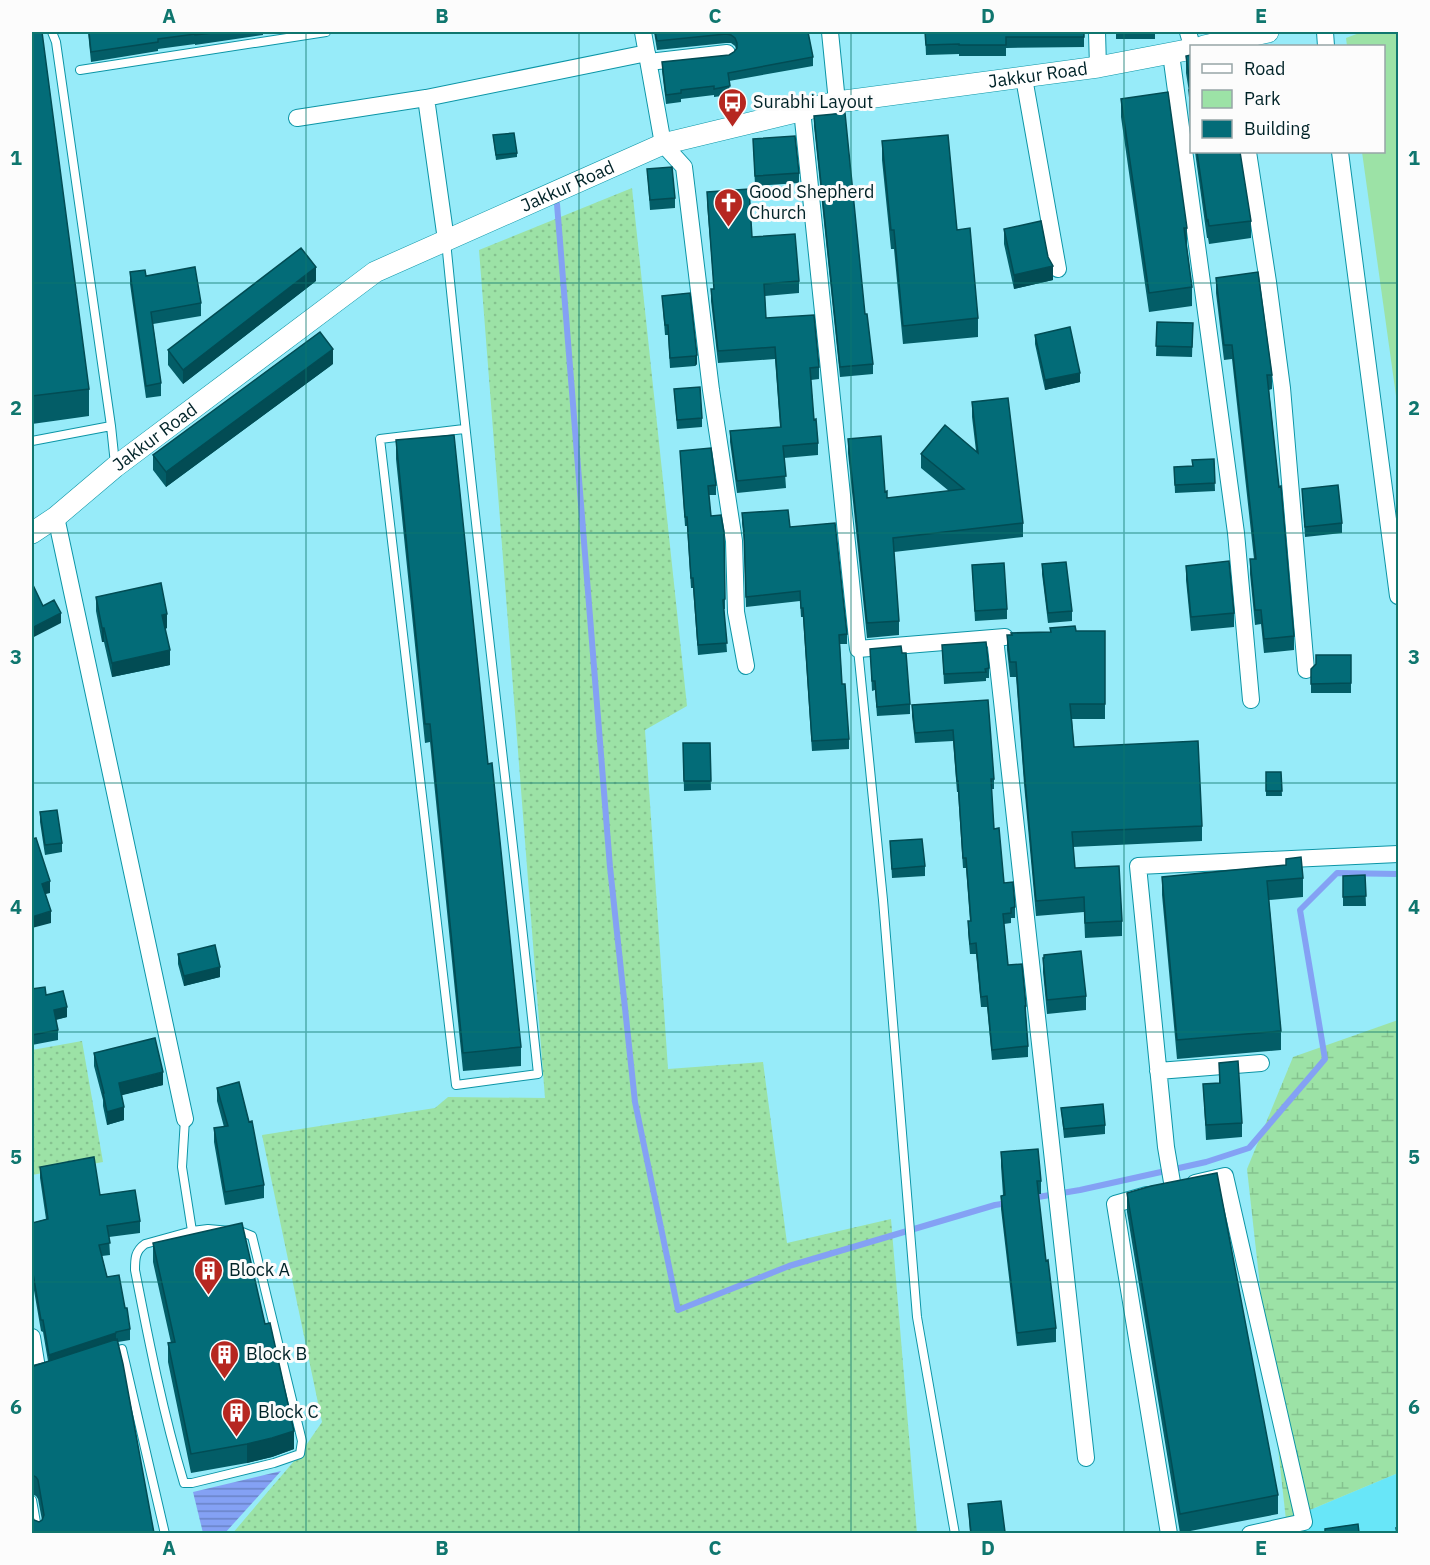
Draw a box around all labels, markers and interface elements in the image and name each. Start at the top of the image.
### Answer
text: A [162,2,176,29]
text: B [435,2,449,29]
text: C [708,2,722,29]
text: D [981,2,995,29]
text: E [1255,2,1267,29]
legend [1190,45,1385,153]
street label: Jakkur Road [987,57,1089,93]
text: Road [1244,57,1285,80]
bus stop icon: Surabhi Layout [716,86,748,128]
text: Park [1244,87,1281,110]
place label: Surabhi Layout [753,90,873,113]
text: Building [1244,117,1311,140]
text: 1 [10,144,22,171]
text: 1 [1408,144,1420,171]
street label: Jakkur Road [517,155,618,217]
place label: Good Shepherd Church [749,180,874,224]
church icon: Good Shepherd Church [712,186,744,228]
text: 2 [10,394,22,421]
text: 2 [1408,394,1420,421]
street label: Jakkur Road [108,397,202,476]
text: 3 [10,643,22,670]
text: 3 [1408,643,1420,670]
text: 4 [10,893,22,920]
text: 4 [1408,893,1420,920]
text: 5 [10,1143,22,1170]
text: 5 [1408,1143,1420,1170]
building icon: Block A [192,1254,224,1296]
place label: Block A [229,1258,291,1281]
building icon: Block B [209,1338,241,1380]
place label: Block B [246,1342,307,1365]
text: 6 [10,1393,22,1420]
text: 6 [1408,1393,1420,1420]
building icon: Block C [221,1396,253,1438]
place label: Block C [258,1400,319,1423]
text: A [162,1534,176,1561]
text: B [435,1534,449,1561]
text: C [708,1534,722,1561]
text: D [981,1534,995,1561]
text: E [1255,1534,1267,1561]

